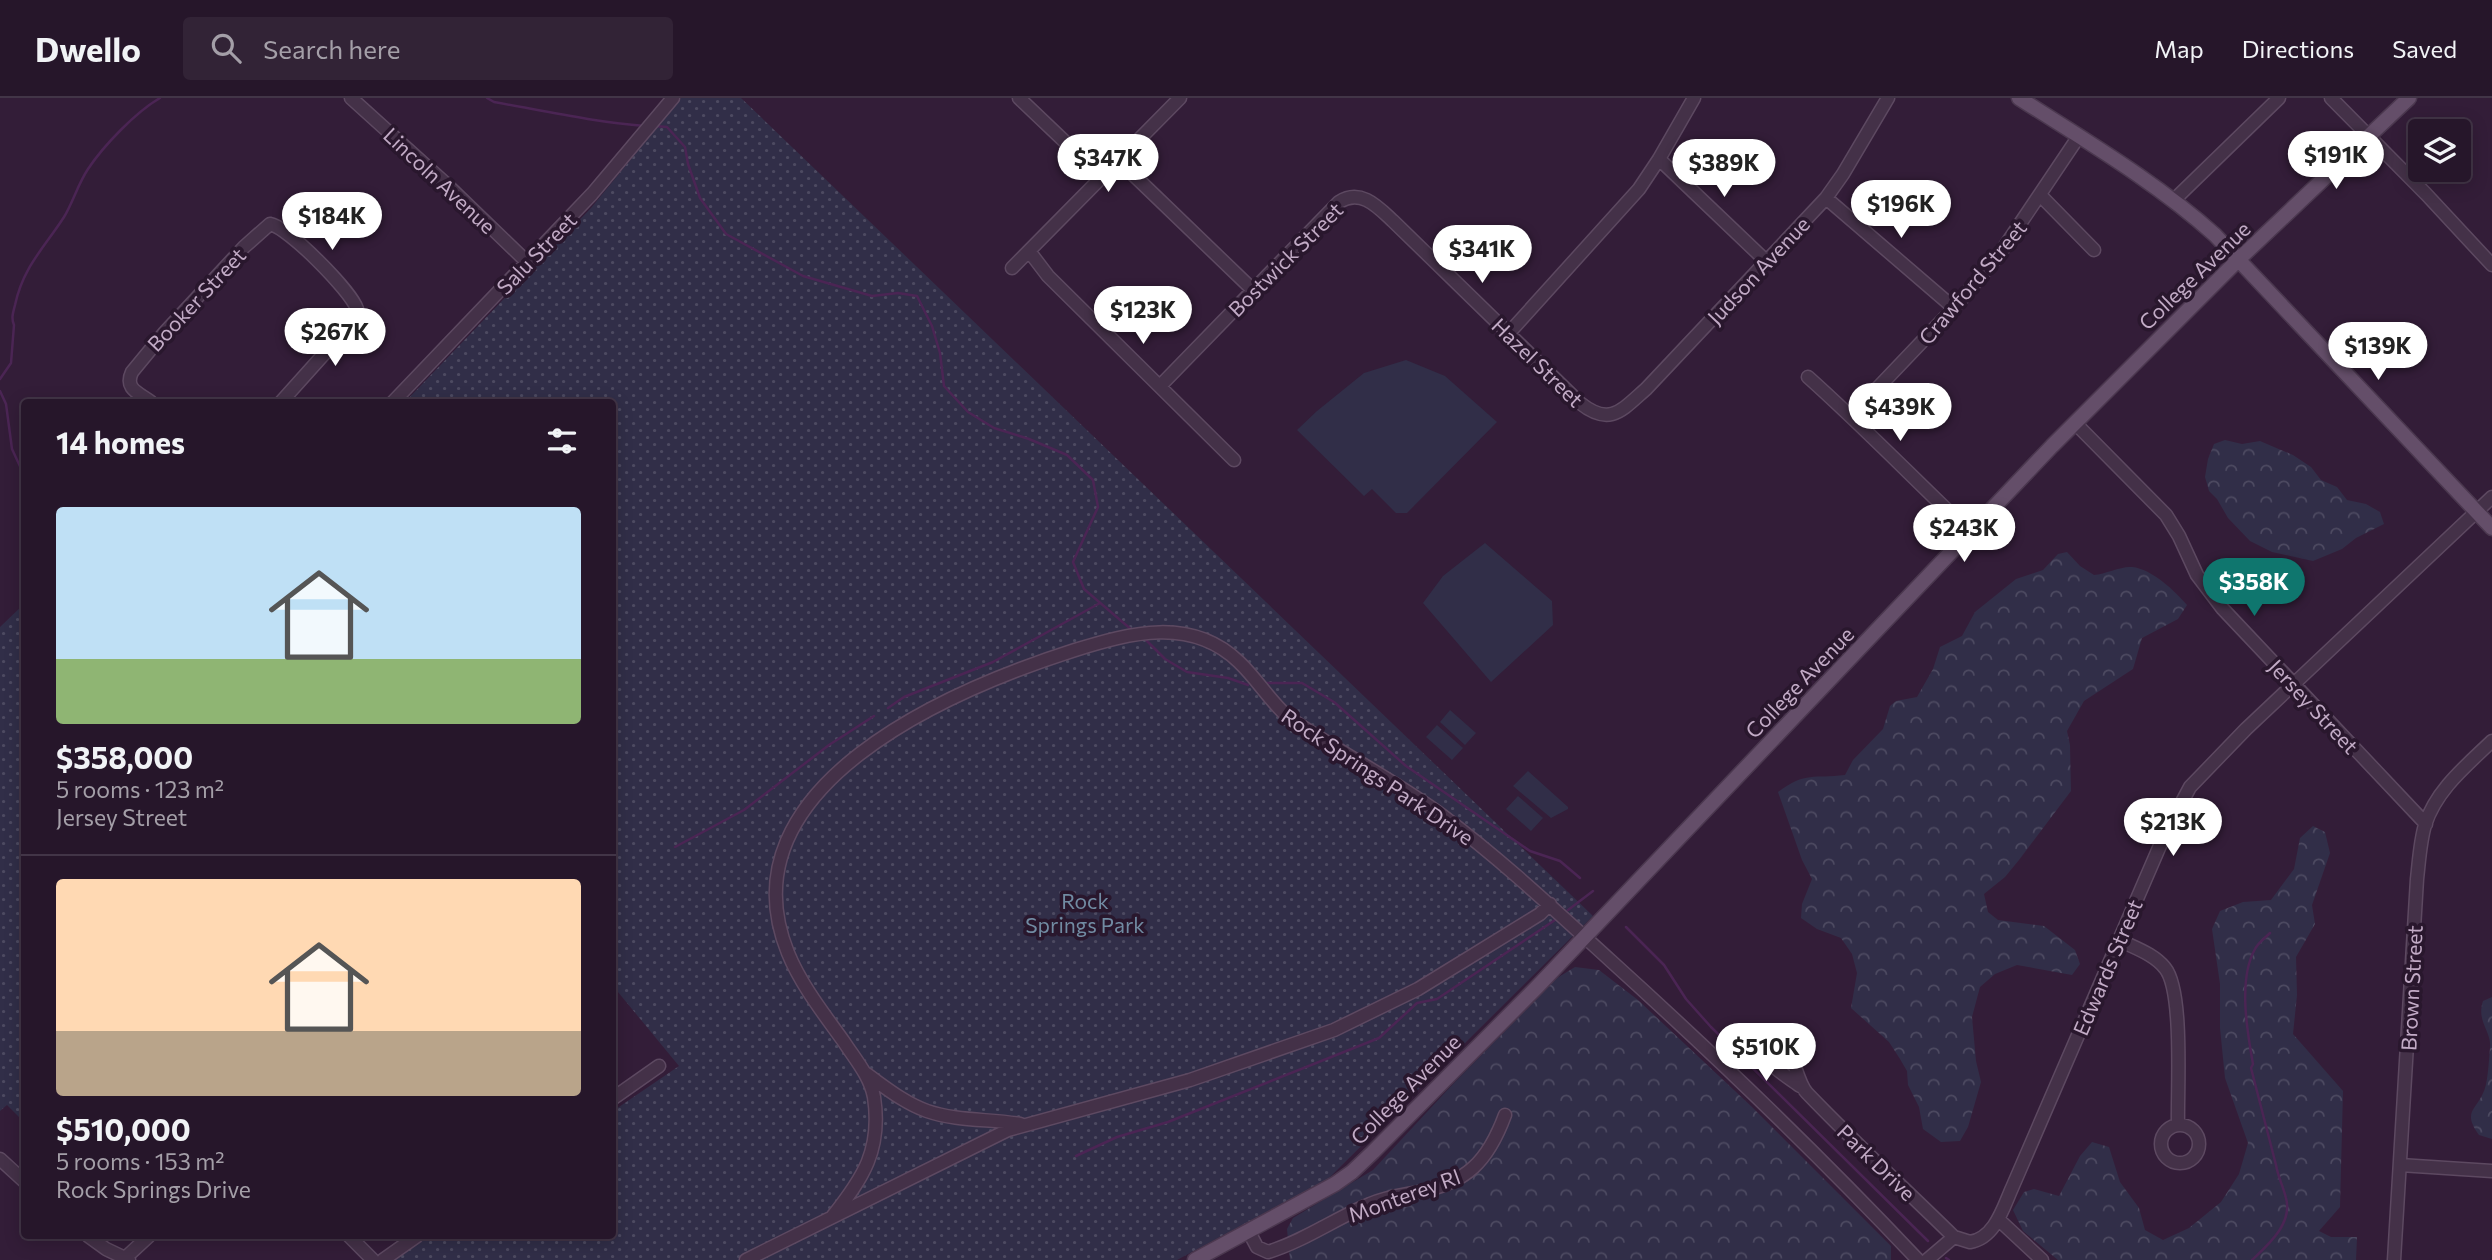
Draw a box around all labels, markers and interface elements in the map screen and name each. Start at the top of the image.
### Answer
search box [183,17,673,80]
text: Dwello [35,28,141,69]
icon: search [207,29,245,67]
text: Search here [263,33,401,64]
text: Map [2154,34,2204,63]
text: Directions [2242,34,2354,63]
text: Saved [2392,34,2457,63]
map controls [2408,119,2471,182]
button: layers [2408,119,2471,182]
street label: Lincoln Avenue [379,122,501,238]
pin: $191K [2287,132,2385,191]
pin: $347K [1059,134,1157,194]
pin: $389K [1675,140,1773,199]
text: $191K [2304,140,2368,168]
text: $347K [1074,143,1142,171]
text: $389K [1688,148,1760,176]
pin: $196K [1852,180,1950,240]
text: $196K [1867,189,1935,217]
pin: $184K [283,192,381,252]
street label: Bostwick Street [1223,197,1347,321]
text: $184K [298,201,366,229]
street label: Salu Street [491,207,581,299]
street label: Judson Avenue [1702,211,1814,329]
street label: Crawford Street [1913,215,2031,349]
street label: College Avenue [2133,216,2255,334]
pin: $341K [1433,226,1531,285]
text: $341K [1449,234,1515,262]
street label: Booker Street [142,242,250,356]
pin: $123K [1094,286,1192,346]
text: $123K [1110,295,1176,323]
pin: $267K [286,308,384,368]
street label: Hazel Street [1487,312,1589,412]
text: $267K [301,317,369,345]
pin: $139K [2329,322,2427,382]
text: $139K [2344,331,2412,359]
pin: $439K [1851,384,1949,443]
text: $439K [1865,392,1935,420]
icon: filters [543,422,581,460]
text: 14 homes [56,423,185,460]
pin: $243K [1915,504,2013,564]
text: $243K [1929,513,1999,541]
icon: home [256,552,382,678]
pin: $358K [2205,559,2303,618]
text: $358K [2219,567,2289,595]
street label: College Avenue [1740,621,1858,743]
street label: Jersey Street [2264,654,2364,758]
street label: Rock Springs Park Drive [1277,702,1479,850]
text: $358,000 [56,738,193,775]
text: 5 rooms · 123 m² [56,775,224,803]
pin: $213K [2124,798,2222,858]
text: Jersey Street [56,803,187,831]
text: $213K [2140,807,2206,835]
park label: Rock Springs Park [1025,888,1145,937]
street label: Edwards Street [2067,895,2147,1039]
icon: home [256,924,382,1050]
street label: Brown Street [2395,924,2427,1052]
pin: $510K [1717,1024,1815,1083]
street label: College Avenue [1345,1029,1465,1149]
text: $510K [1732,1032,1800,1060]
text: $510,000 [56,1110,191,1147]
street label: Park Drive [1833,1119,1921,1205]
text: 5 rooms · 153 m² [56,1147,225,1175]
street label: Monterey Rl [1345,1163,1463,1227]
text: Rock Springs Drive [56,1175,251,1203]

